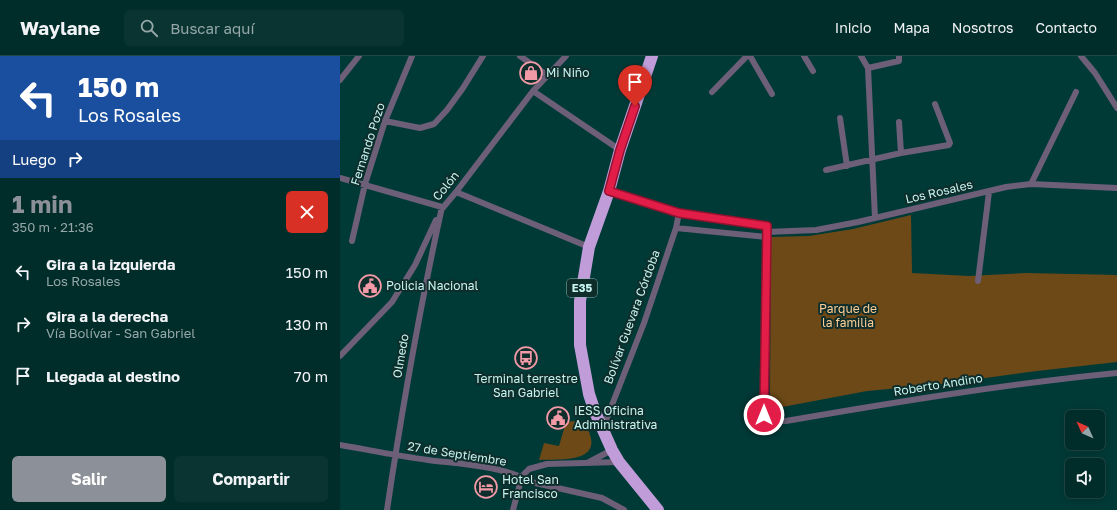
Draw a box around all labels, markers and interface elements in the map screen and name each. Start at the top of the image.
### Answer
search box [124,10,404,46]
text: Waylane [20,16,100,39]
icon: search [138,17,160,39]
text: Buscar aquí [170,19,254,37]
text: Inicio [835,19,871,36]
text: Mapa [893,19,930,36]
text: Nosotros [952,19,1013,36]
text: Contacto [1035,19,1097,36]
shop icon: Mi Niño [518,60,544,86]
place label: Mi Niño [546,65,589,80]
pin [618,65,652,106]
text: 150 m [78,70,159,103]
icon: arrive [624,71,646,93]
icon: left [12,72,64,124]
street label: Fernando Pozo [347,101,388,187]
text: Los Rosales [78,104,181,126]
icon: right [64,148,86,170]
text: Luego [12,150,56,168]
street label: Colón [429,168,462,203]
street label: Los Rosales [904,176,974,207]
text: 1 min [12,189,72,218]
button: close [286,191,328,233]
text: 350 m · 21:36 [12,219,94,235]
street label: Bolívar Guevara Córdoba [600,248,663,386]
text: Gira a la izquierda [46,255,176,273]
icon: left [12,261,34,283]
text: 150 m [286,263,328,281]
text: Los Rosales [46,273,120,289]
public building icon: Policia Nacional [357,273,383,299]
place label: Policia Nacional [386,278,479,293]
road number: E35 [567,279,597,297]
park label: Parque de la familia [819,301,877,330]
text: Gira a la derecha [46,307,168,325]
icon: right [12,313,34,335]
text: 130 m [286,315,328,333]
text: Vía Bolívar - San Gabriel [46,325,195,341]
street label: Olmedo [389,333,412,379]
bus stop icon: Terminal terrestre San Gabriel [513,345,539,371]
icon: arrive [12,365,34,387]
text: Llegada al destino [46,367,180,385]
text: 70 m [294,367,328,385]
street label: Roberto Andino [892,370,984,399]
place label: Terminal terrestre San Gabriel [474,371,578,400]
position arrow [743,394,785,436]
place label: IESS Oficina Administrativa [574,403,657,432]
public building icon: IESS Oficina Administrativa [545,405,571,431]
north arrow [1065,410,1105,450]
map controls [1065,410,1105,498]
street label: 27 de Septiembre [406,438,508,469]
button: Salir [12,456,166,502]
button: Compartir [174,456,328,502]
button: sound [1065,458,1105,498]
place label: Hotel San Francisco [502,472,559,501]
hotel icon: Hotel San Francisco [473,474,499,500]

